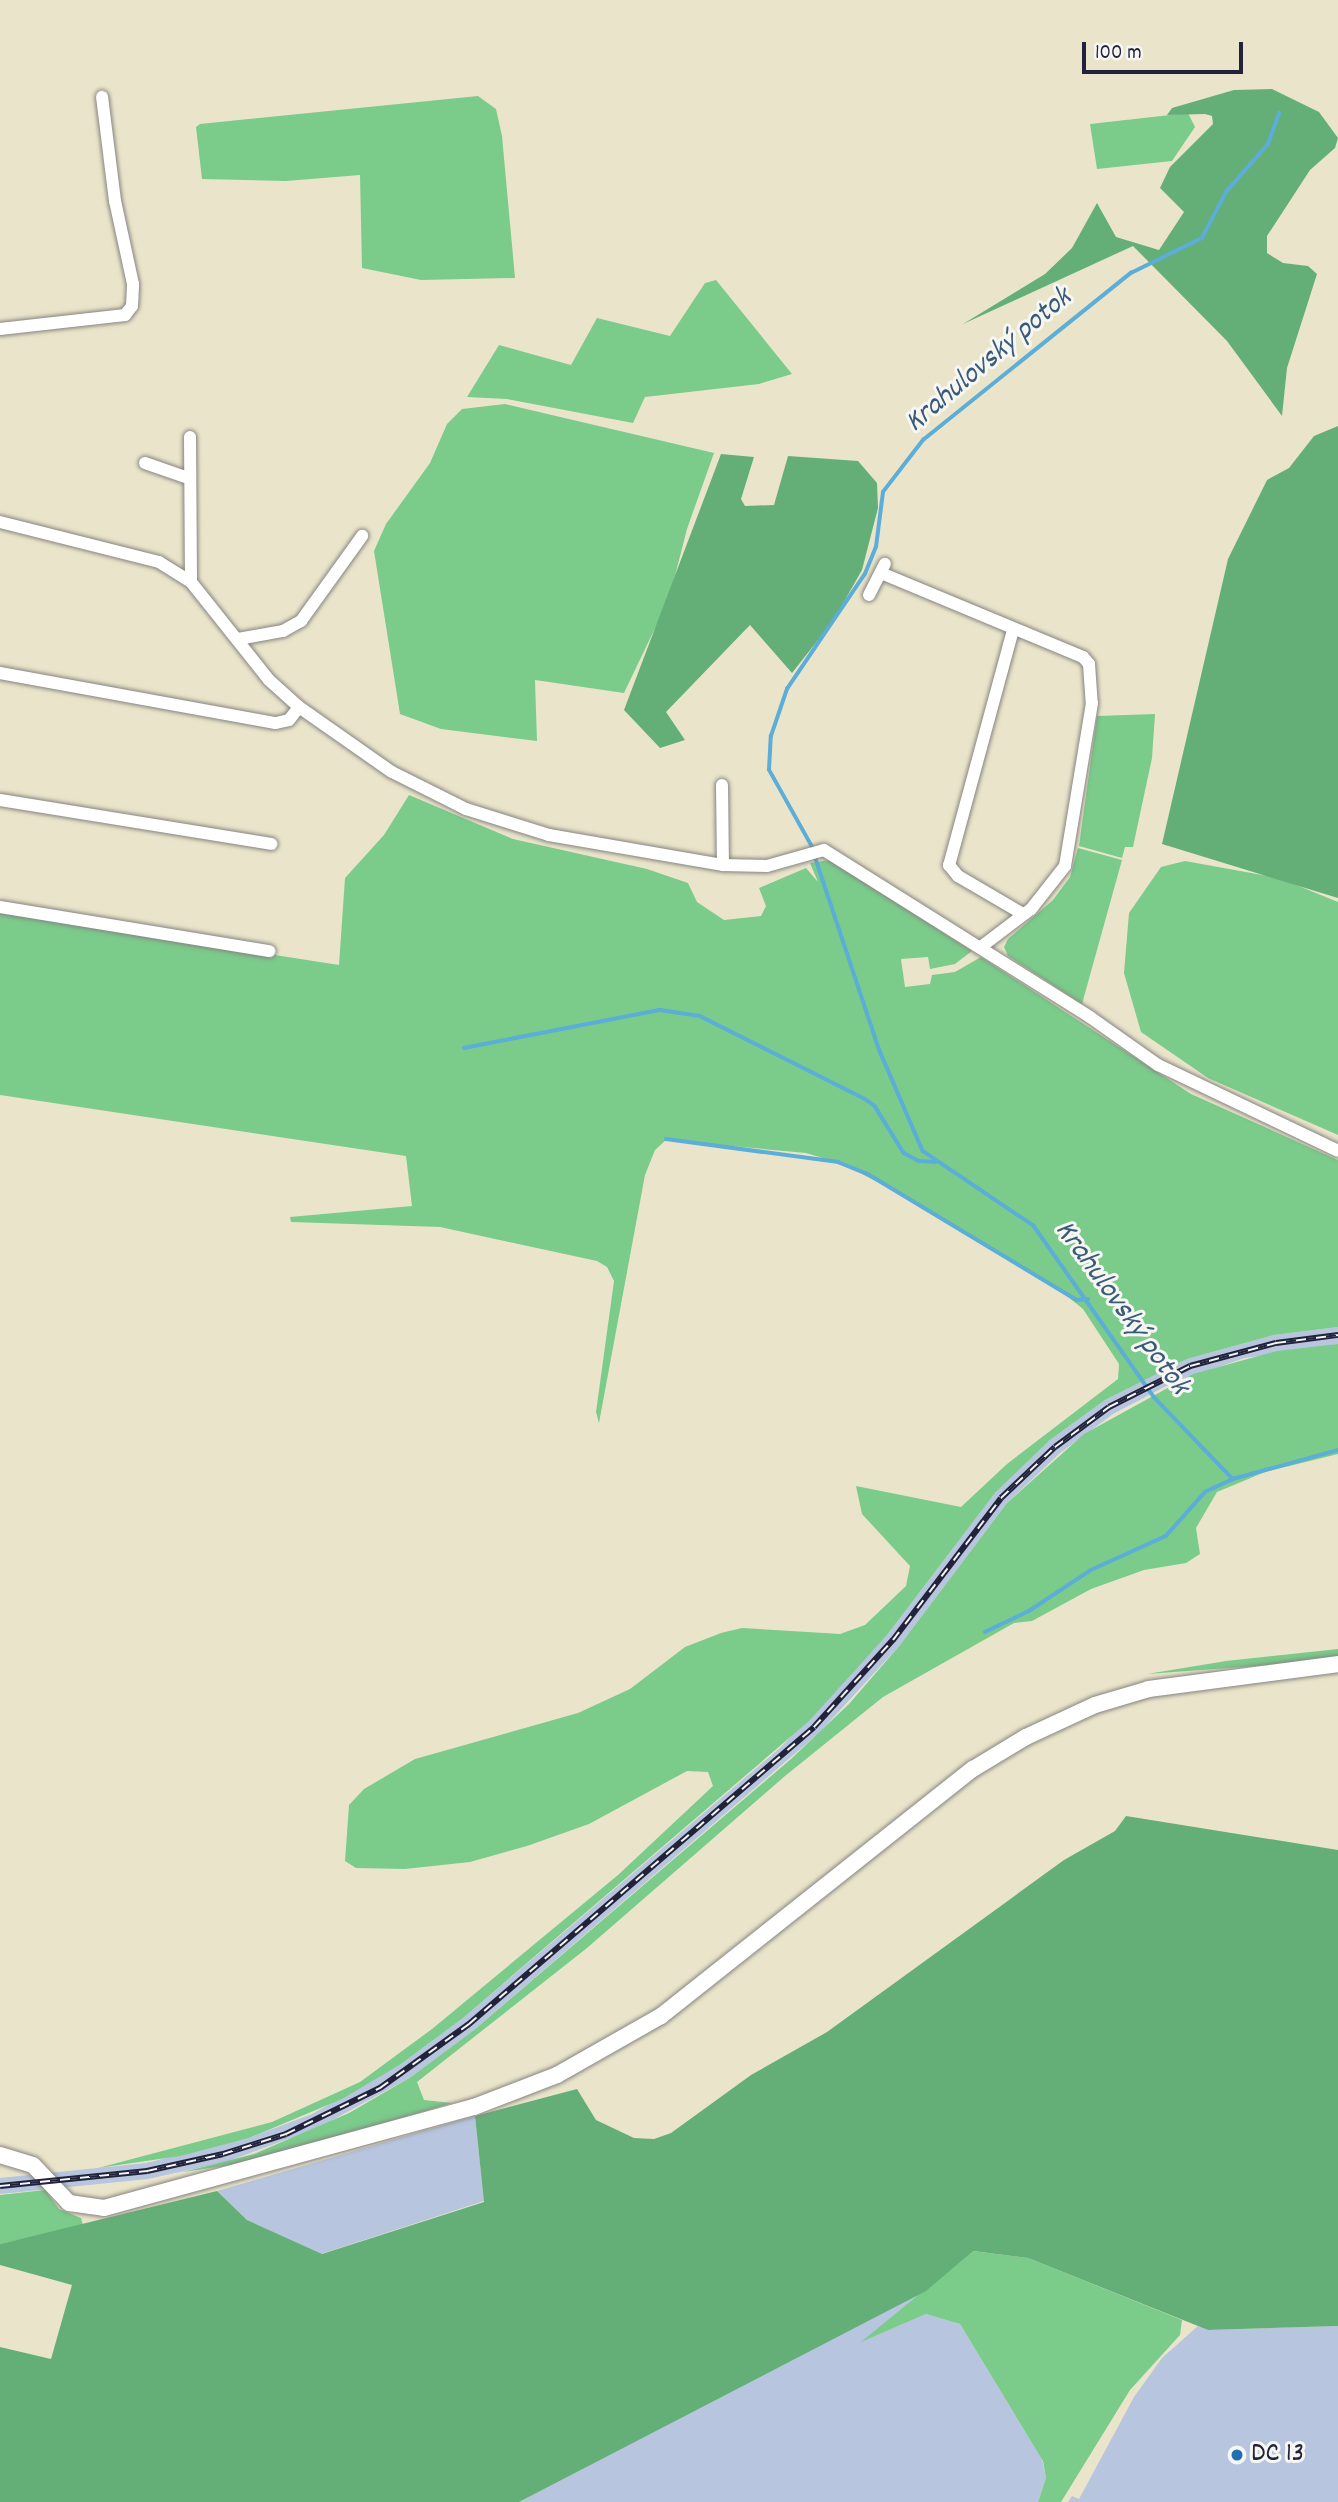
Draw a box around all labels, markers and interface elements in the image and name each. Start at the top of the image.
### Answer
scale bar [1086,28,1247,72]
text: 100 m [1095,39,1142,69]
water label: Krahulovský potok [899,282,1081,442]
water label: Krahulovský potok [1045,1215,1195,1403]
place label: DC 13 [1251,2438,1304,2472]
marker: DC 13 [1229,2447,1245,2463]

